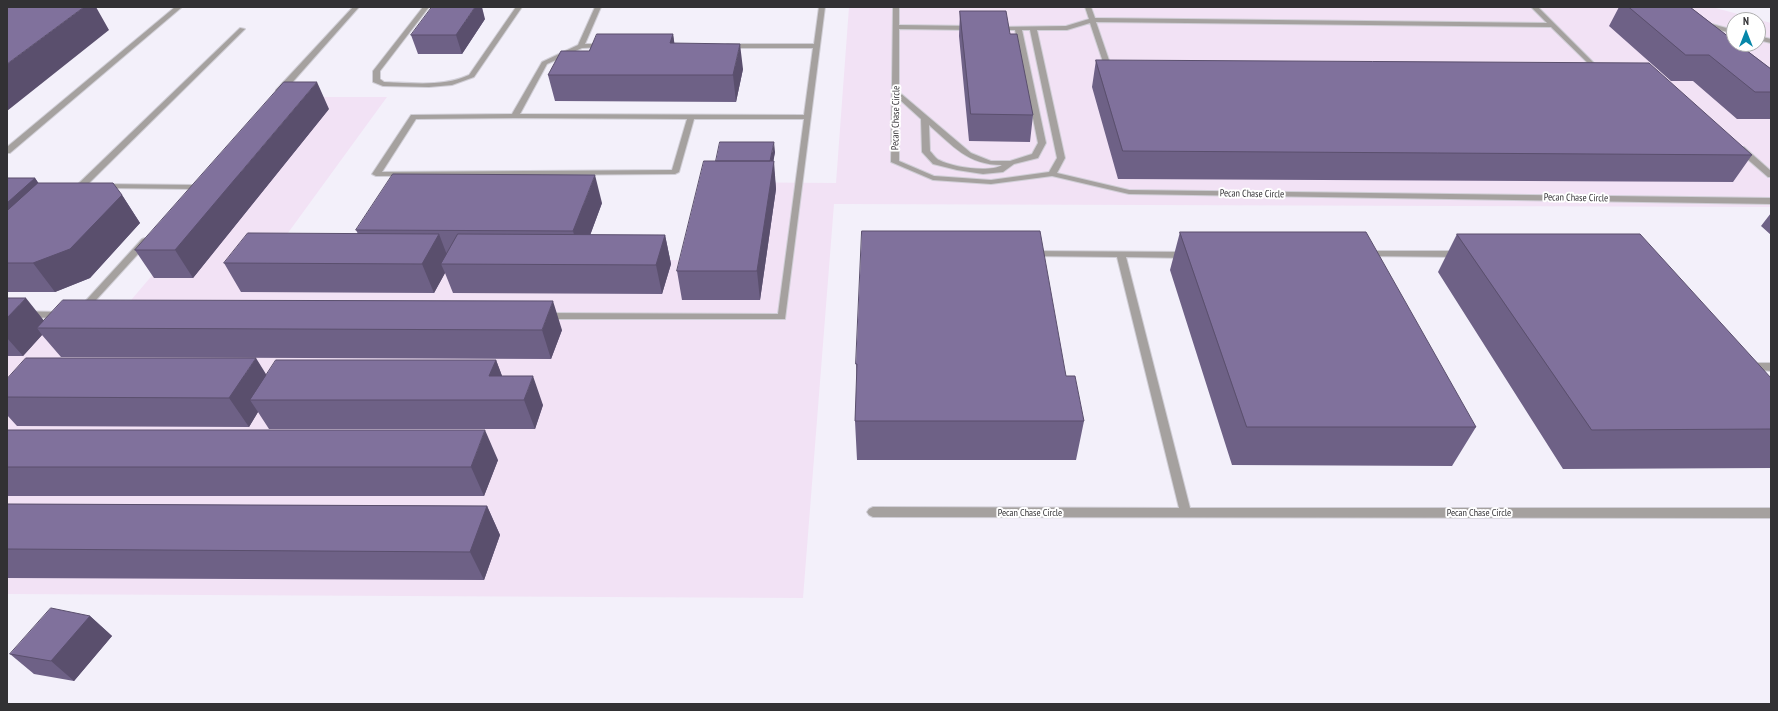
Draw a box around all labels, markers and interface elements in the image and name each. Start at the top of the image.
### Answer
north arrow [1726,12,1766,52]
text: N [1743,14,1749,28]
street label: Pecan Chase Circle [889,86,903,150]
street label: Pecan Chase Circle [1220,187,1284,201]
street label: Pecan Chase Circle [1544,191,1608,205]
street label: Pecan Chase Circle [998,507,1062,519]
street label: Pecan Chase Circle [1447,507,1511,519]

